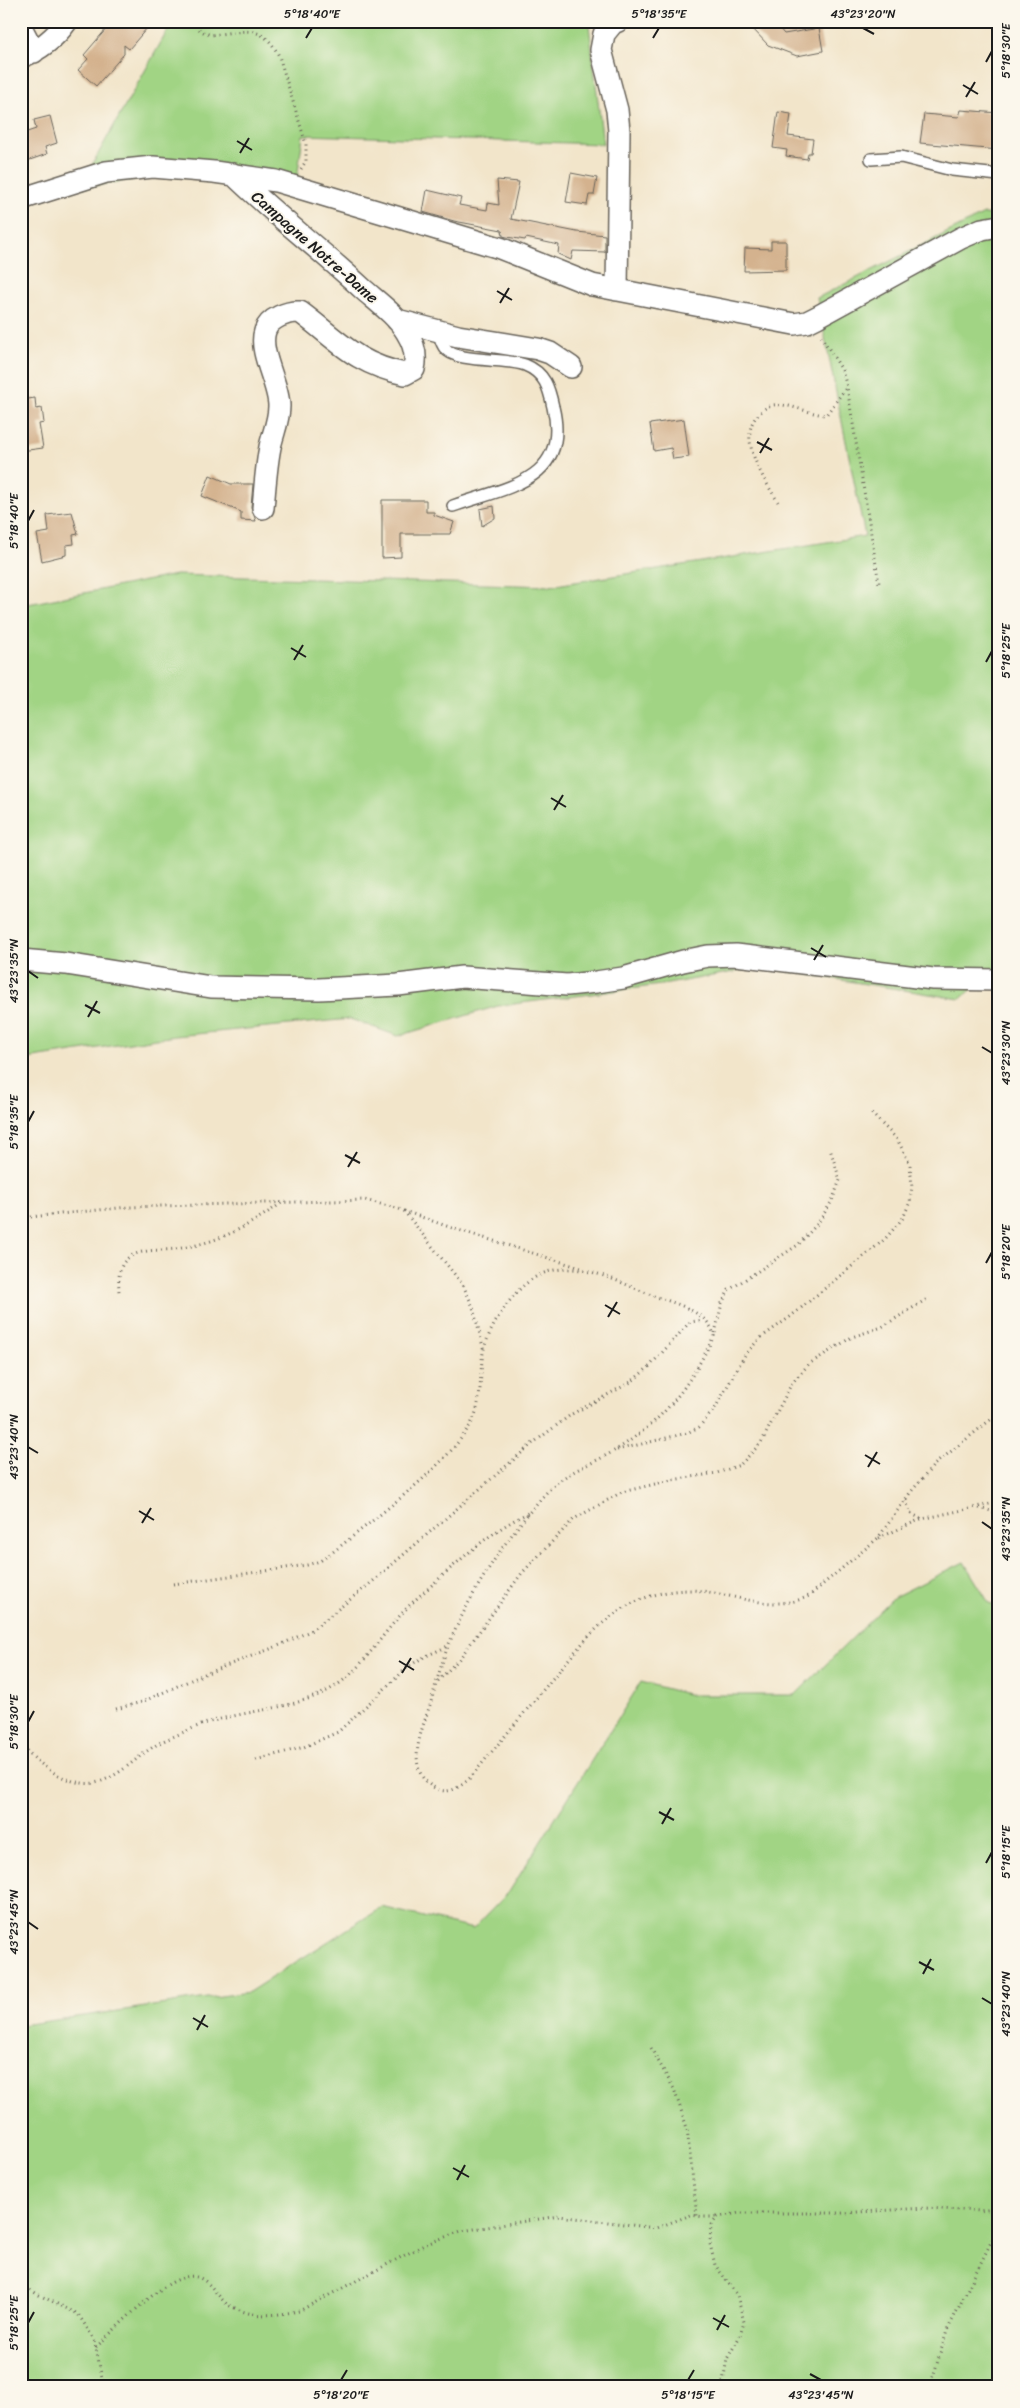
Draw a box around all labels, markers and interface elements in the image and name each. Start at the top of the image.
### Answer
text: 5°18'40"E [284,3,341,25]
text: 5°18'35"E [632,3,688,25]
text: 43°23'20"N [830,3,896,25]
text: 5°18'30"E [995,22,1017,79]
street label: Campagne Notre-Dame [244,183,386,311]
text: 5°18'40"E [3,492,25,549]
text: 5°18'25"E [995,622,1017,679]
text: 43°23'35"N [3,938,25,1003]
text: 43°23'30"N [995,1020,1017,1085]
text: 5°18'35"E [3,1093,25,1149]
text: 5°18'20"E [995,1223,1017,1280]
text: 43°23'40"N [3,1414,25,1480]
text: 43°23'35"N [995,1496,1017,1561]
text: 5°18'30"E [3,1693,25,1750]
text: 5°18'15"E [995,1824,1017,1879]
text: 43°23'45"N [3,1889,25,1955]
text: 43°23'40"N [995,1971,1017,2037]
text: 5°18'25"E [3,2294,25,2351]
text: 5°18'20"E [313,2384,370,2406]
text: 5°18'15"E [661,2384,716,2406]
text: 43°23'45"N [788,2384,854,2406]

